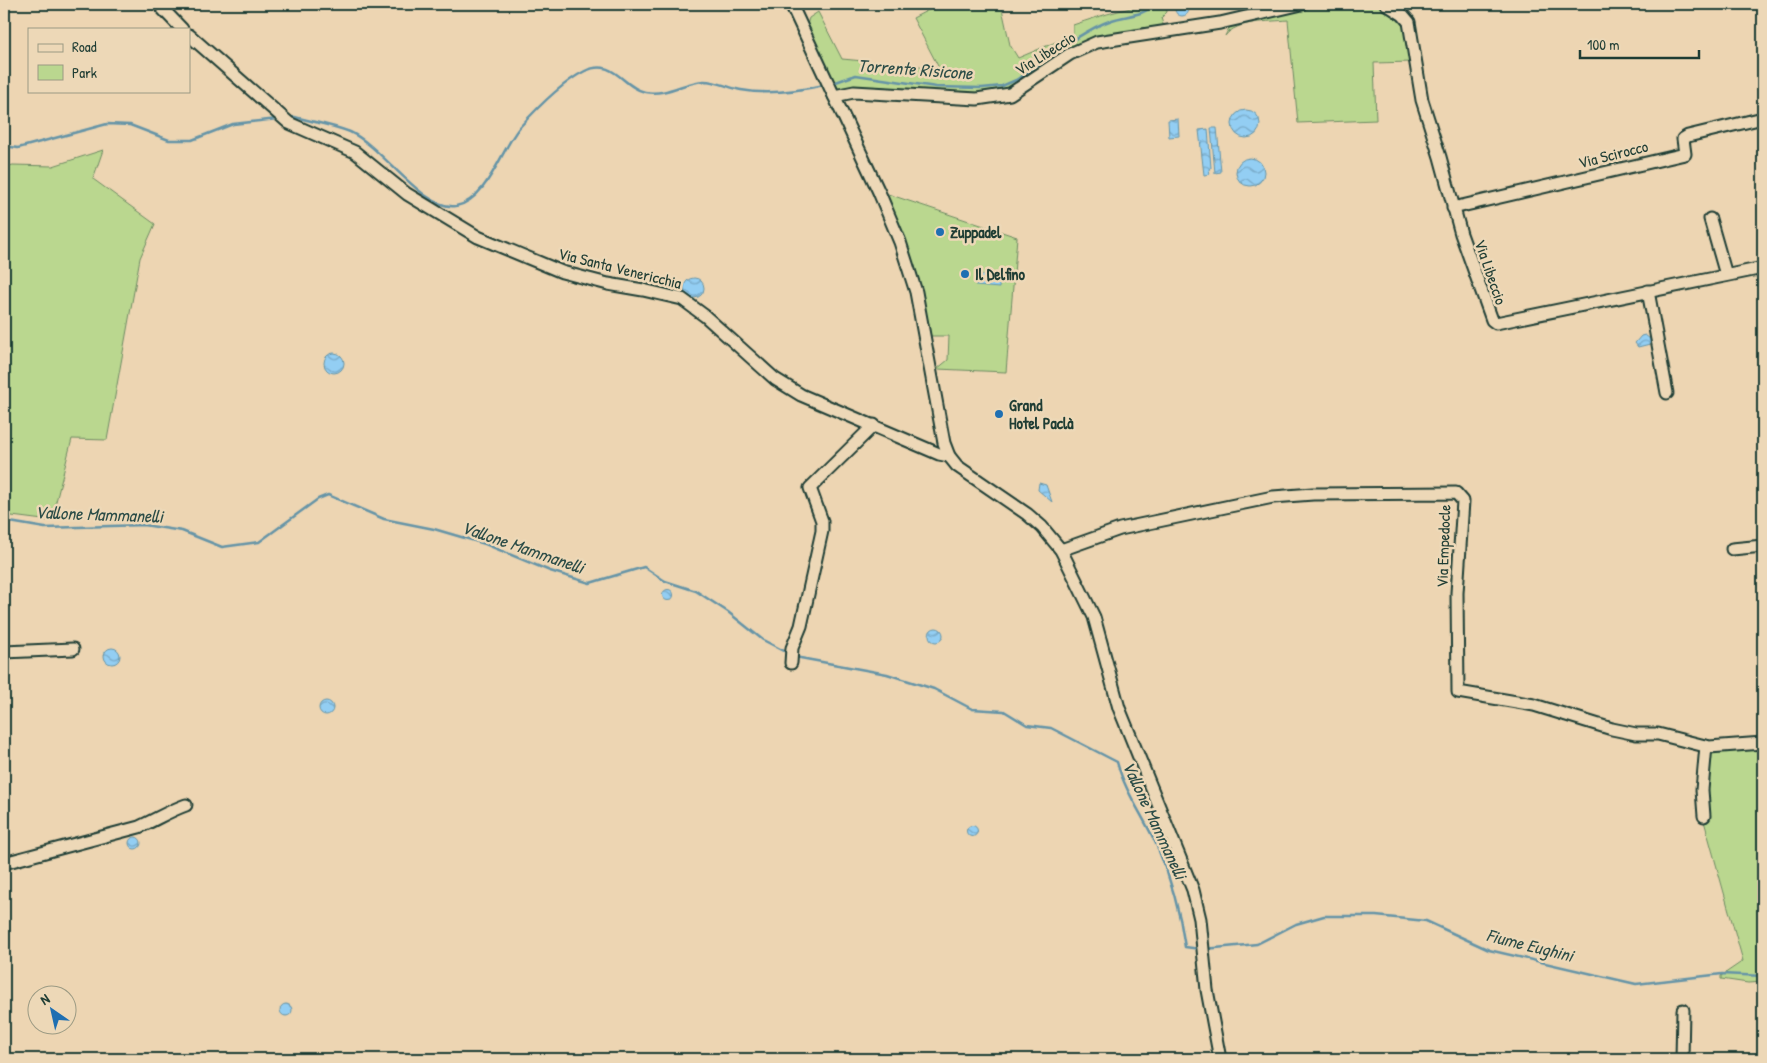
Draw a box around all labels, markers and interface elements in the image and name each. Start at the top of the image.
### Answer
street label: Via Libeccio [1011,26,1080,80]
legend [28,28,190,92]
scale bar [1580,28,1698,60]
text: 100 m [1587,34,1620,55]
text: Road [72,36,97,57]
water label: Torrente Risicone [857,53,974,86]
text: Park [72,62,97,83]
street label: Via Scirocco [1576,135,1651,173]
place label: Zuppadel [950,221,1002,244]
marker: Zuppadel [934,226,946,238]
street label: Via Libeccio [1470,237,1513,308]
street label: Via Santa Venericchia [556,242,684,294]
place label: Il Delfino [975,263,1026,285]
marker: Il Delfino [959,268,971,280]
place label: Grand Hotel Paclà [1009,394,1074,434]
marker: Grand Hotel Paclà [993,408,1005,420]
water label: Vallone Mammanelli [35,499,165,529]
street label: Via Empedocle [1431,503,1455,588]
water label: Vallone Mammanelli [458,514,589,580]
water label: Vallone Mammanelli [1117,757,1194,885]
water label: Fiume Eughini [1484,922,1578,968]
north arrow [28,986,78,1036]
text: N [36,989,53,1009]

